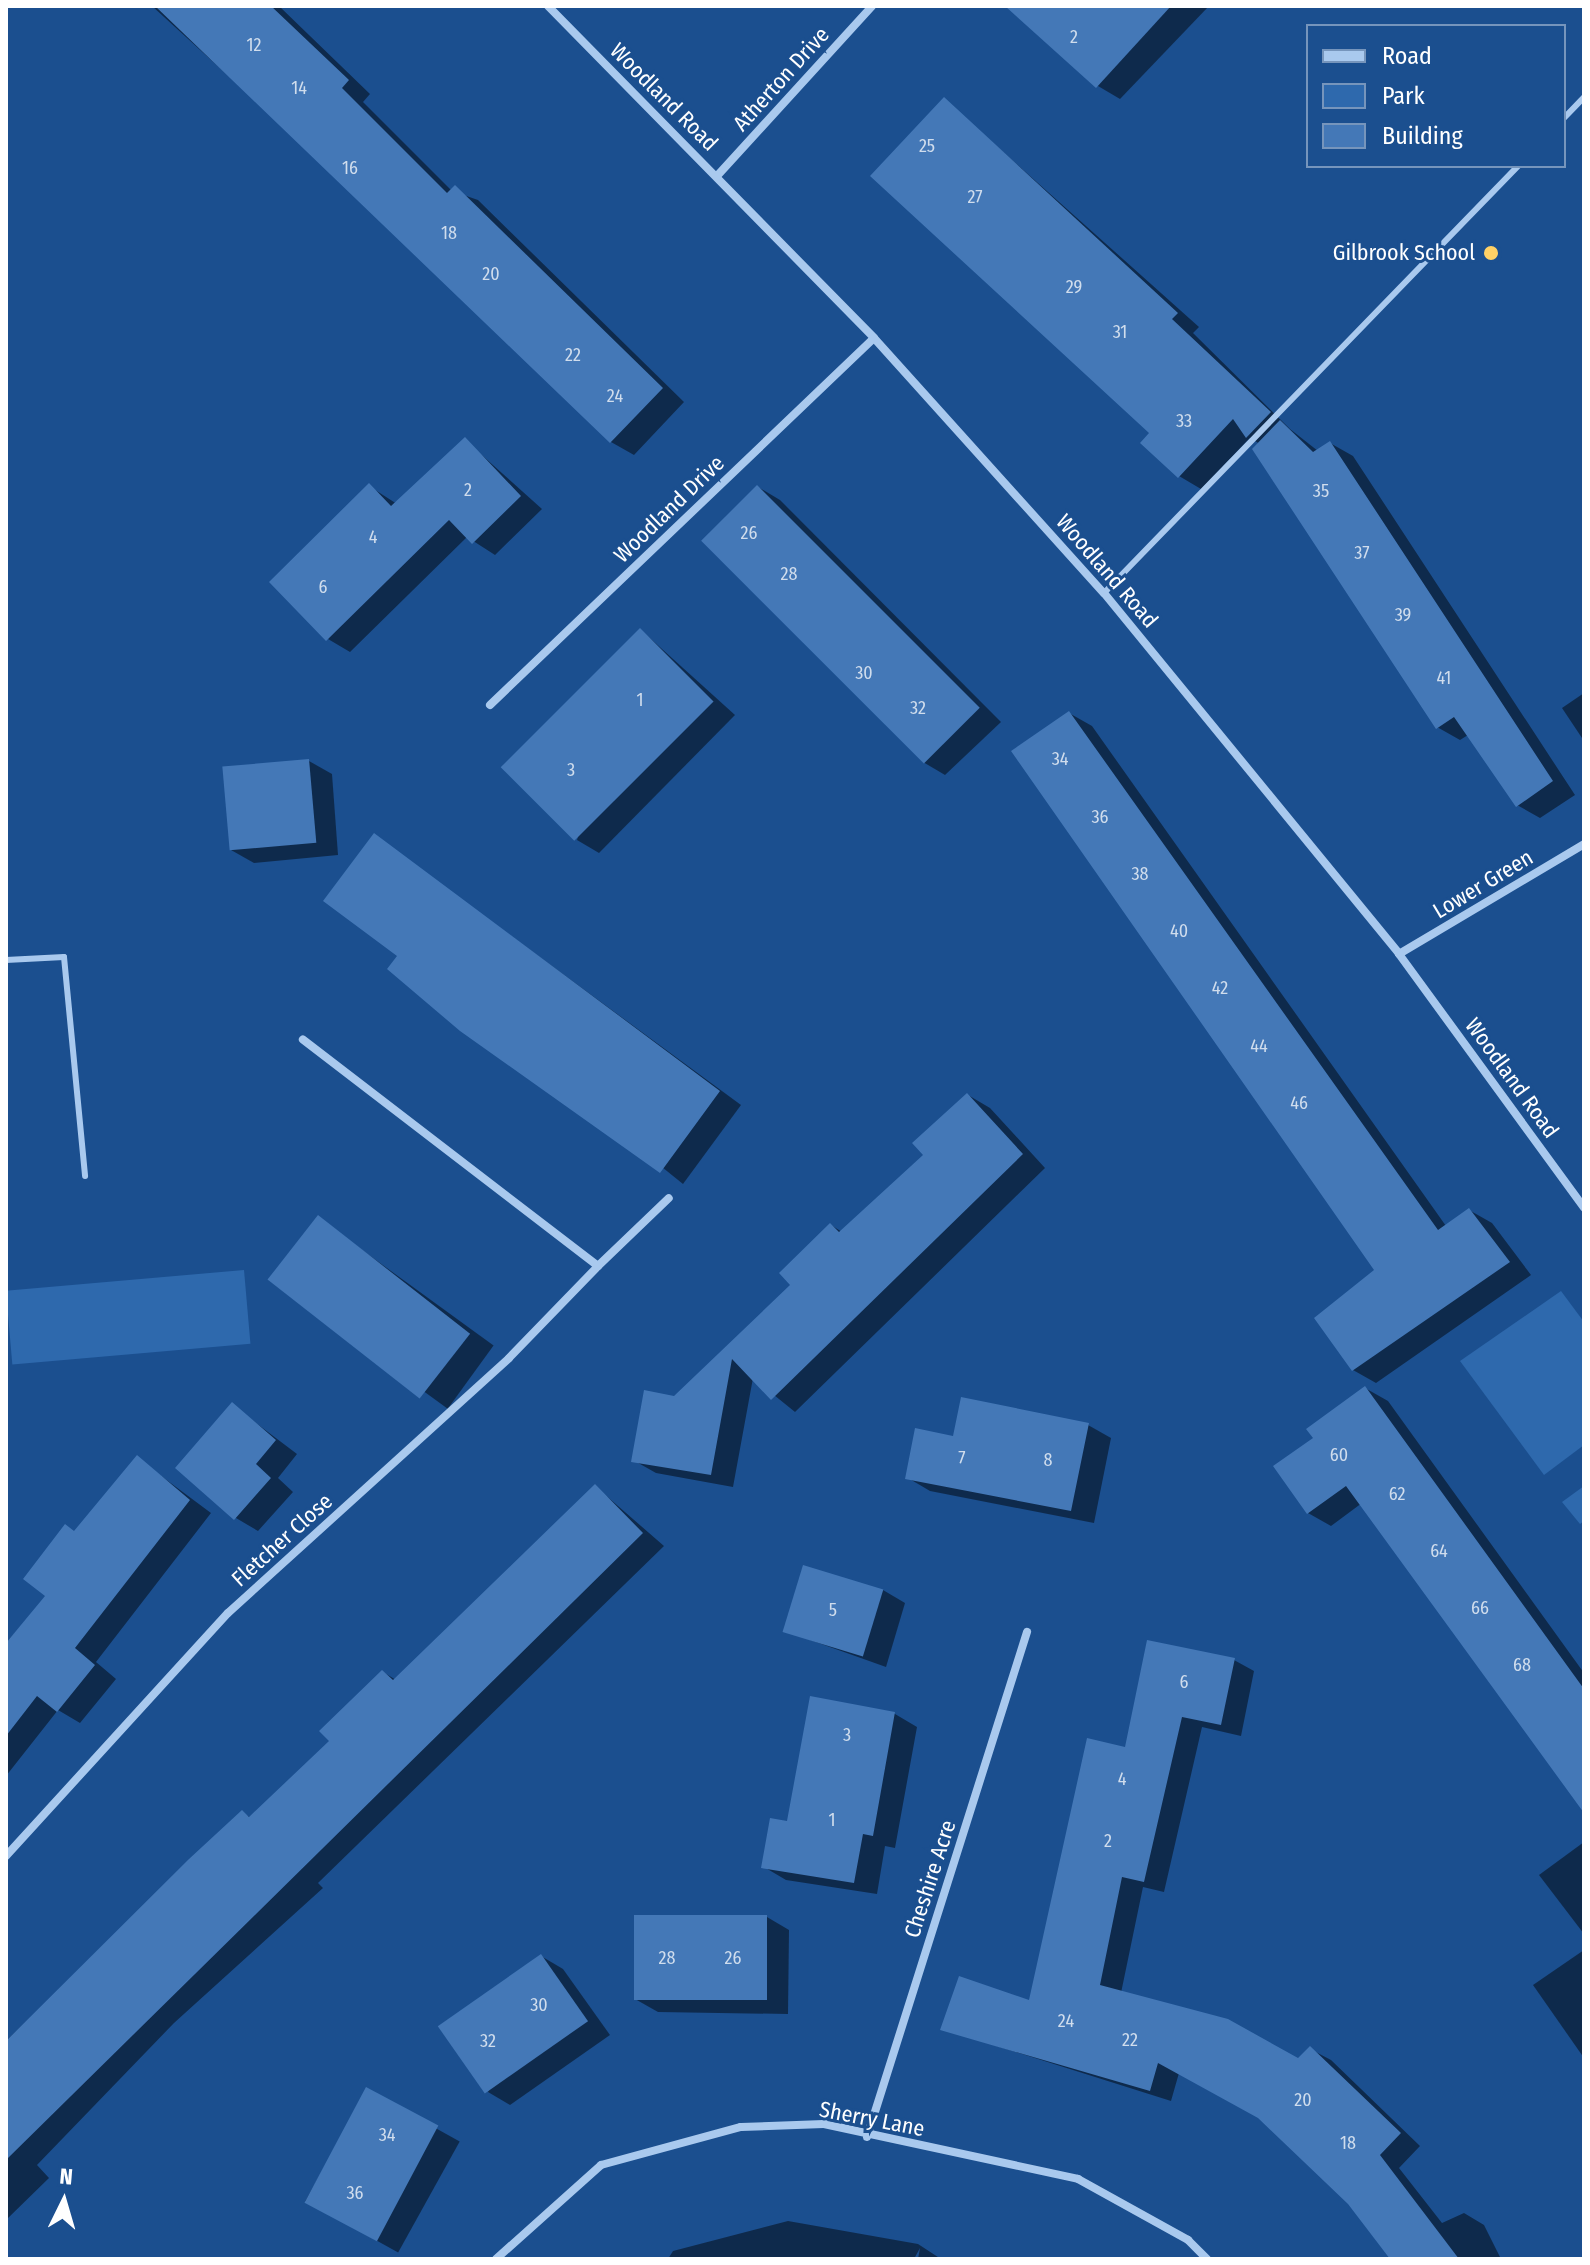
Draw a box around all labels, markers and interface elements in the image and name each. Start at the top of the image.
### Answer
street label: Atherton Drive [727,22,835,136]
legend [1306,24,1566,168]
house number: 2 [1070,26,1078,48]
house number: 12 [247,34,261,56]
street label: Woodland Road [605,38,723,156]
text: Road [1382,42,1432,70]
house number: 14 [291,77,307,99]
text: Park [1382,82,1425,110]
text: Building [1382,122,1463,150]
house number: 25 [919,135,935,157]
house number: 16 [342,157,358,179]
house number: 27 [967,186,983,208]
house number: 18 [441,222,457,244]
place label: Gilbrook School [1333,240,1475,266]
marker: Gilbrook School [1482,244,1500,262]
house number: 20 [482,263,500,285]
house number: 29 [1066,276,1082,298]
house number: 31 [1113,321,1127,343]
house number: 22 [565,344,581,366]
house number: 24 [607,385,623,407]
house number: 33 [1176,410,1192,432]
street label: Woodland Drive [608,450,730,568]
house number: 2 [464,479,472,501]
house number: 35 [1313,480,1329,502]
street label: Woodland Road [1051,509,1163,633]
house number: 26 [741,522,757,544]
house number: 4 [369,526,377,548]
house number: 37 [1354,542,1370,564]
house number: 28 [781,563,797,585]
house number: 6 [319,576,327,598]
house number: 39 [1395,604,1411,626]
house number: 30 [855,662,873,684]
house number: 41 [1437,667,1451,689]
house number: 1 [636,689,644,711]
house number: 32 [910,697,926,719]
house number: 34 [1052,748,1068,770]
house number: 3 [567,759,575,781]
house number: 36 [1091,806,1109,828]
street label: Lower Green [1428,844,1538,924]
house number: 38 [1131,863,1149,885]
house number: 40 [1170,920,1188,942]
house number: 42 [1212,977,1228,999]
street label: Woodland Road [1460,1013,1564,1143]
house number: 44 [1250,1035,1268,1057]
house number: 46 [1290,1092,1308,1114]
house number: 60 [1330,1444,1348,1466]
house number: 7 [958,1447,966,1469]
house number: 8 [1044,1449,1052,1471]
house number: 62 [1389,1483,1405,1505]
street label: Fletcher Close [226,1488,338,1592]
house number: 64 [1430,1540,1448,1562]
house number: 66 [1471,1597,1489,1619]
house number: 5 [829,1599,837,1621]
house number: 68 [1513,1654,1531,1676]
house number: 6 [1180,1671,1188,1693]
house number: 3 [843,1724,851,1746]
house number: 4 [1118,1768,1126,1790]
house number: 1 [828,1809,836,1831]
street label: Cheshire Acre [899,1817,961,1941]
house number: 2 [1104,1830,1112,1852]
house number: 28 [659,1947,675,1969]
house number: 26 [725,1947,741,1969]
house number: 30 [530,1994,548,2016]
house number: 24 [1058,2010,1074,2032]
house number: 22 [1122,2029,1138,2051]
house number: 32 [480,2030,496,2052]
house number: 20 [1294,2089,1312,2111]
street label: Sherry Lane [817,2096,927,2142]
house number: 34 [379,2124,395,2146]
house number: 18 [1340,2132,1356,2154]
north arrow [24,2161,104,2241]
text: N [58,2163,74,2191]
house number: 36 [346,2182,364,2204]

